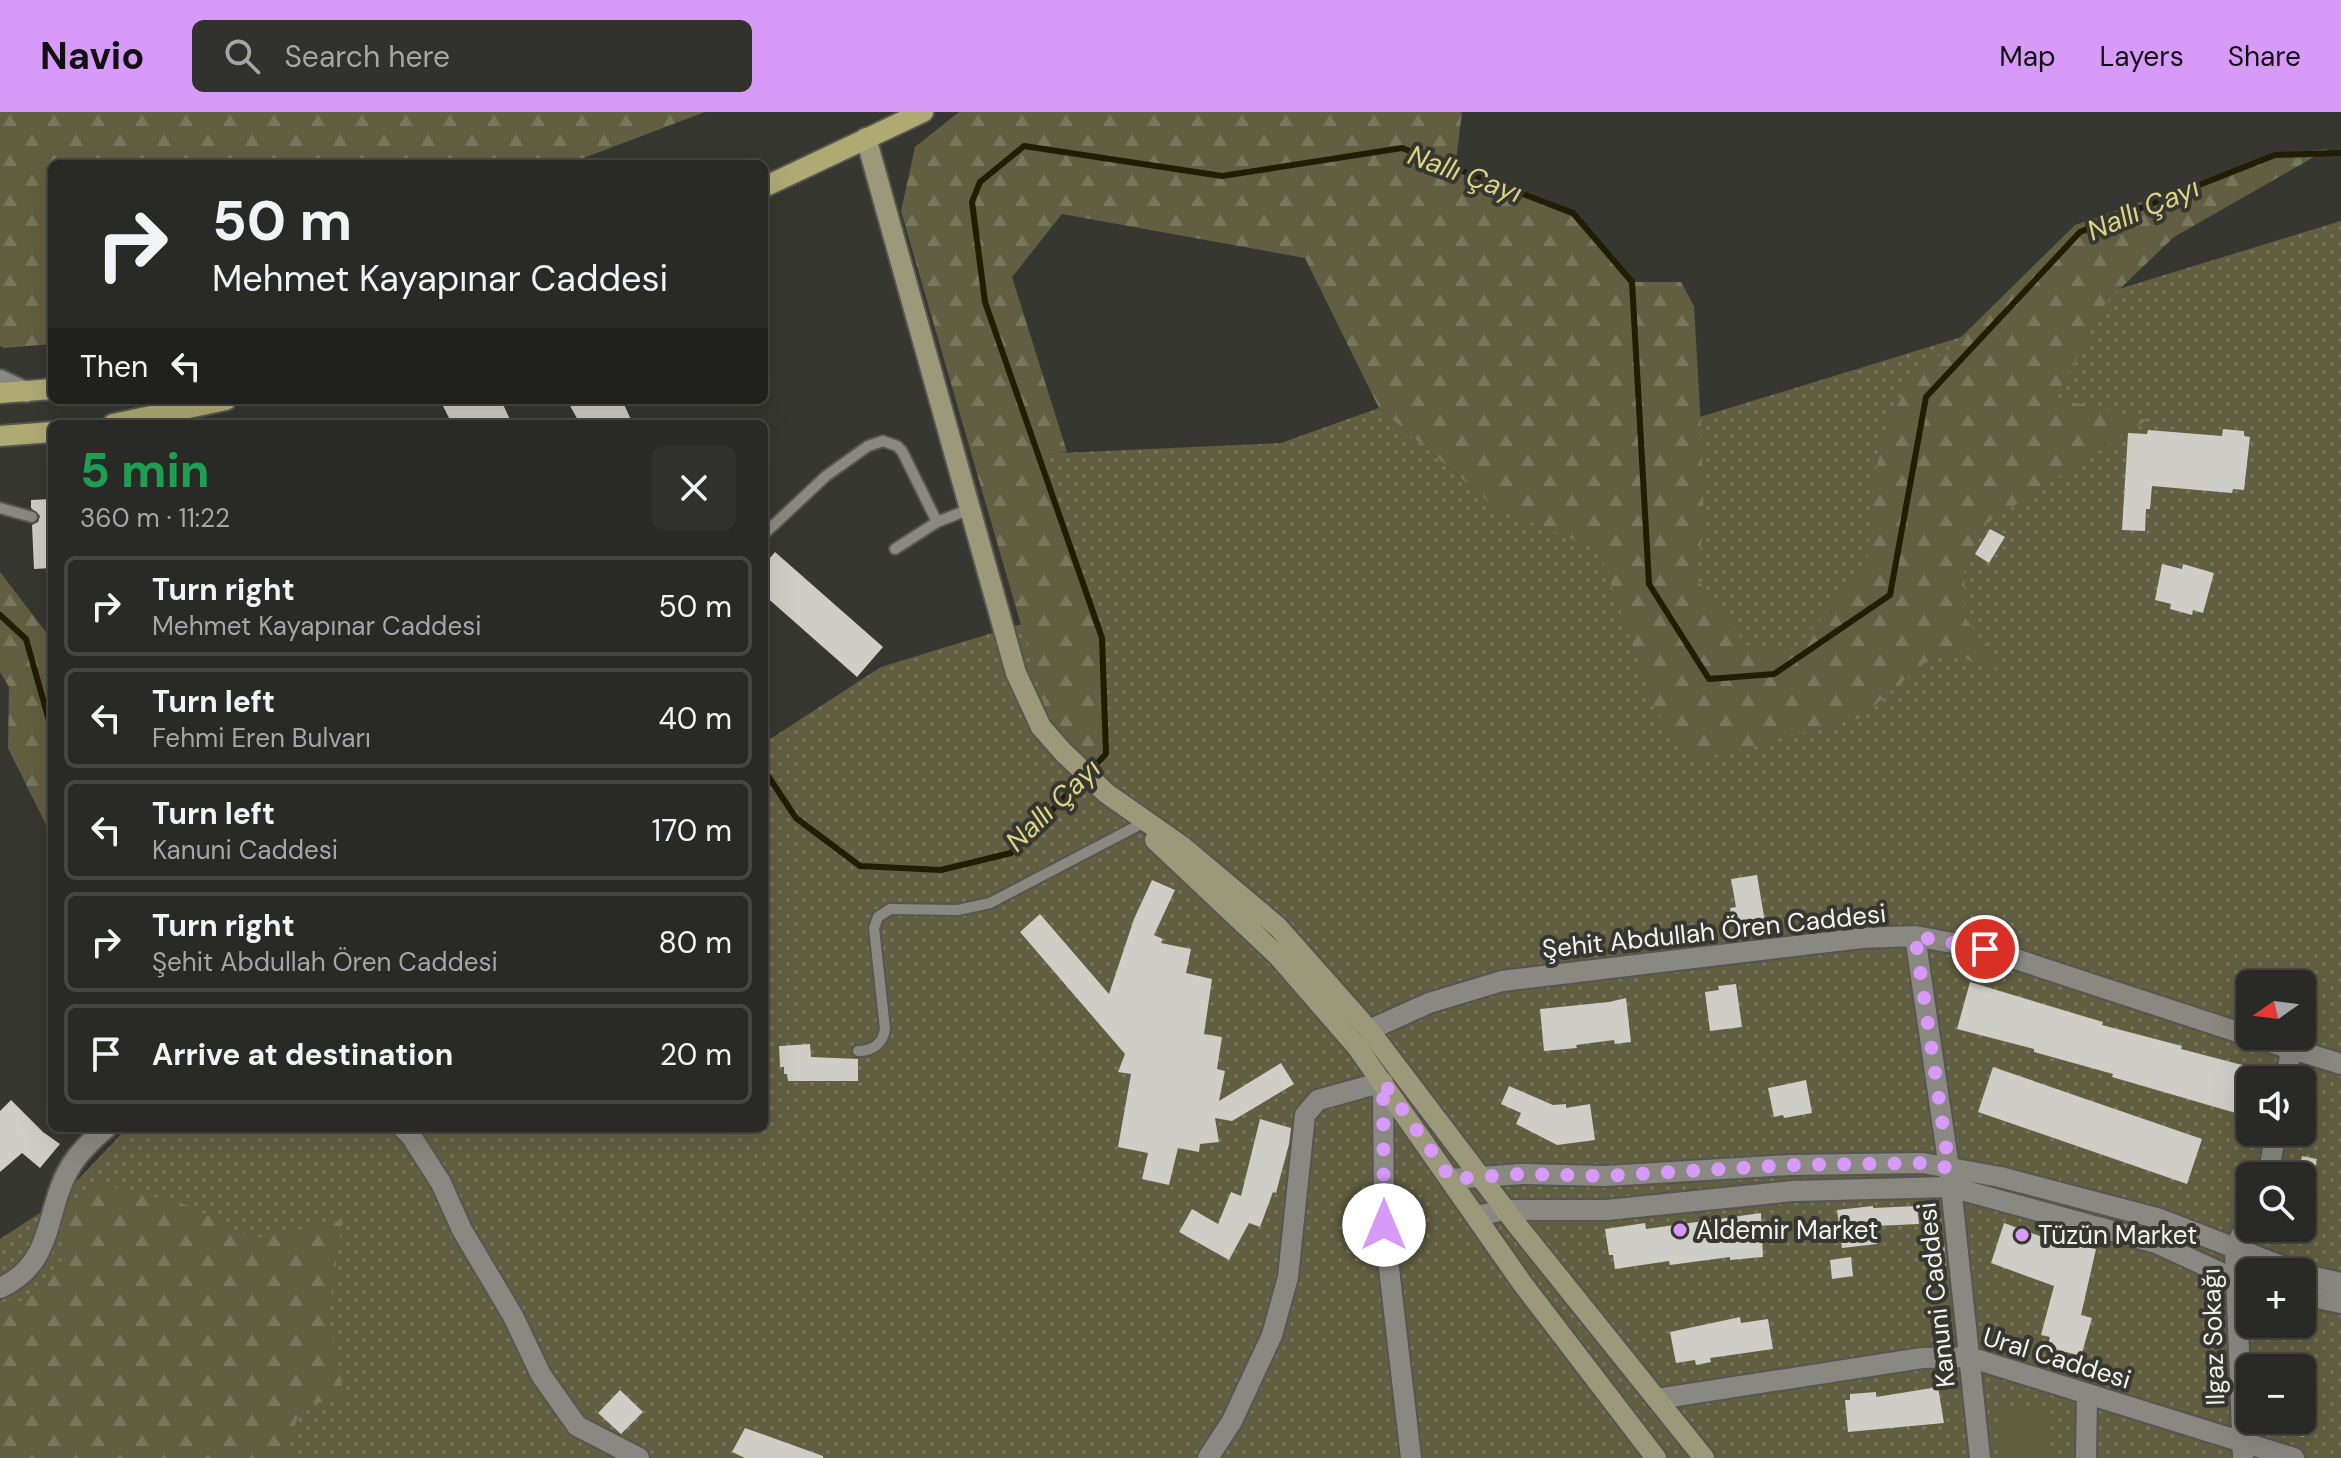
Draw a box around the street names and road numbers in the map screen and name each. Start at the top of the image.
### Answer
street label: Şehit Abdullah Ören Caddesi [1540,896,1888,966]
street label: Kanuni Caddesi [1909,1201,1963,1389]
street label: Ilgaz Sokağı [2194,1268,2232,1406]
street label: Ural Caddesi [1979,1319,2135,1397]

